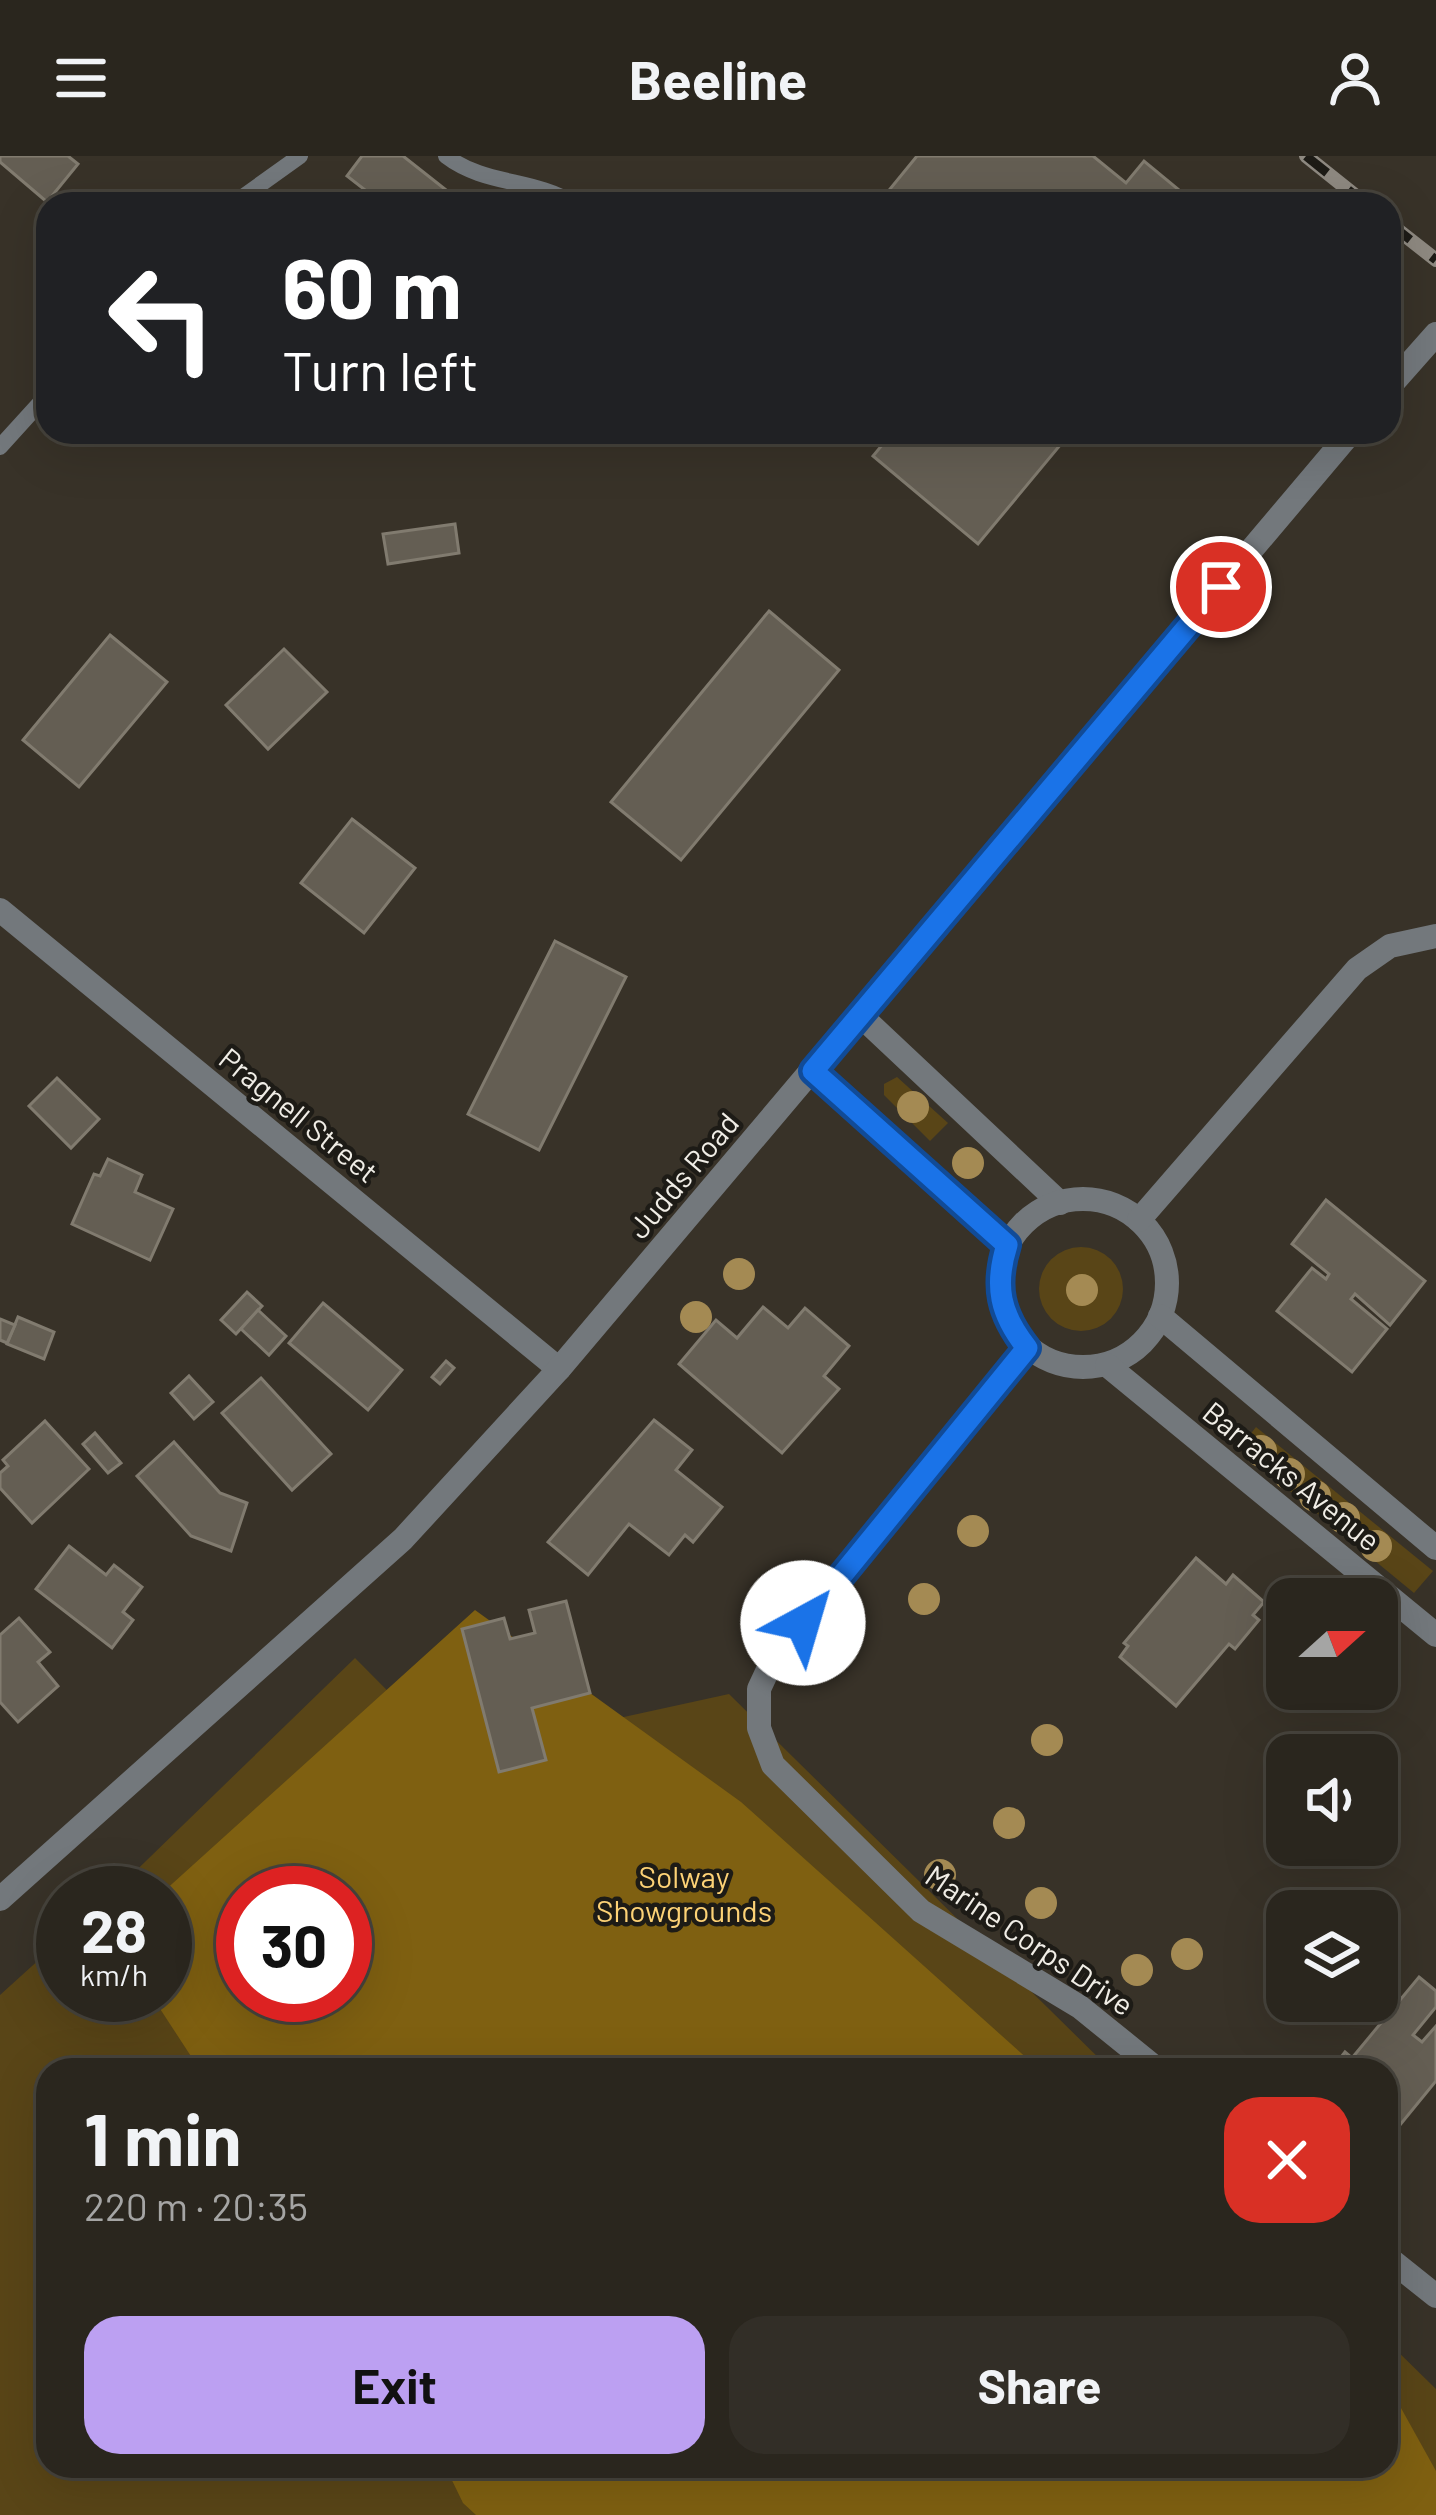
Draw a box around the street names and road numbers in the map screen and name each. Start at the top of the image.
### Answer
street label: Pragnell Street [213,1040,386,1189]
street label: Judds Road [620,1105,745,1245]
street label: Barracks Avenue [1196,1393,1388,1558]
street label: Marine Corps Drive [919,1857,1141,2022]

